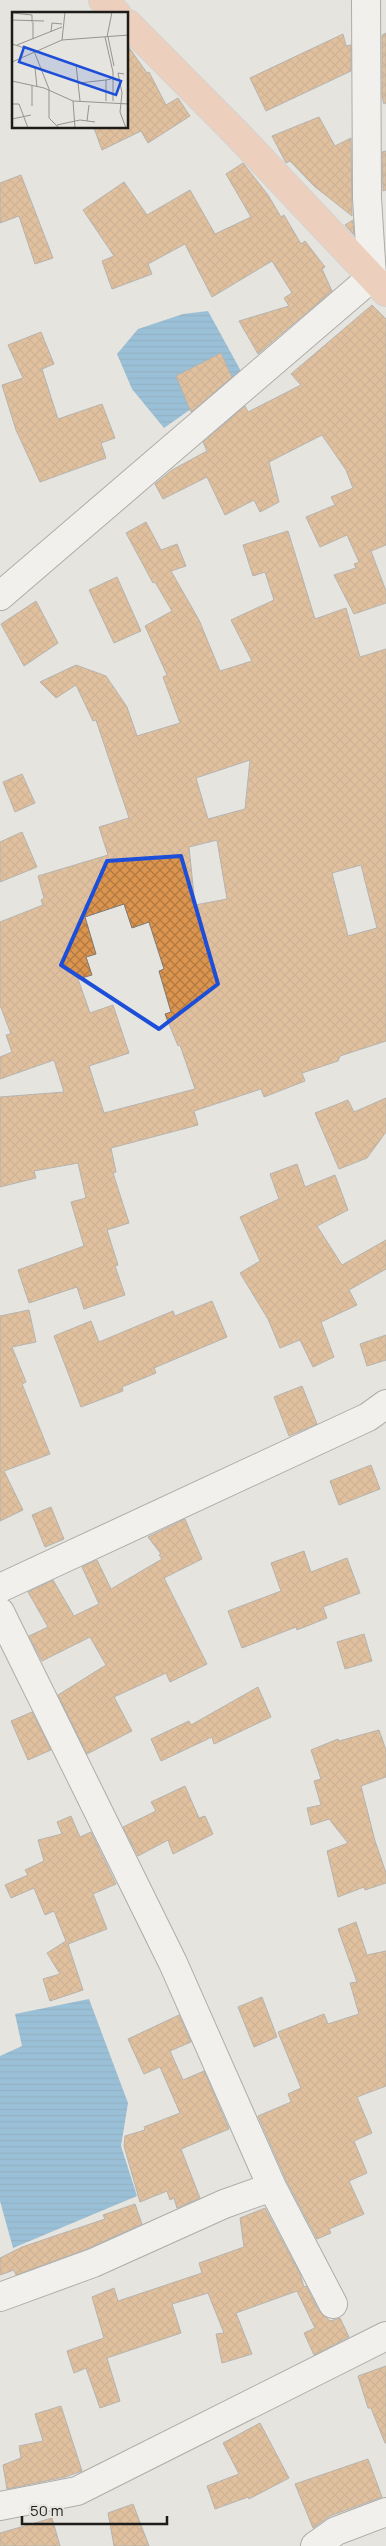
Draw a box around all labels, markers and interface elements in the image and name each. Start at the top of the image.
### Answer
inset map [12,12,129,129]
scale bar [22,2494,168,2526]
text: 50 m [30,2500,64,2521]

